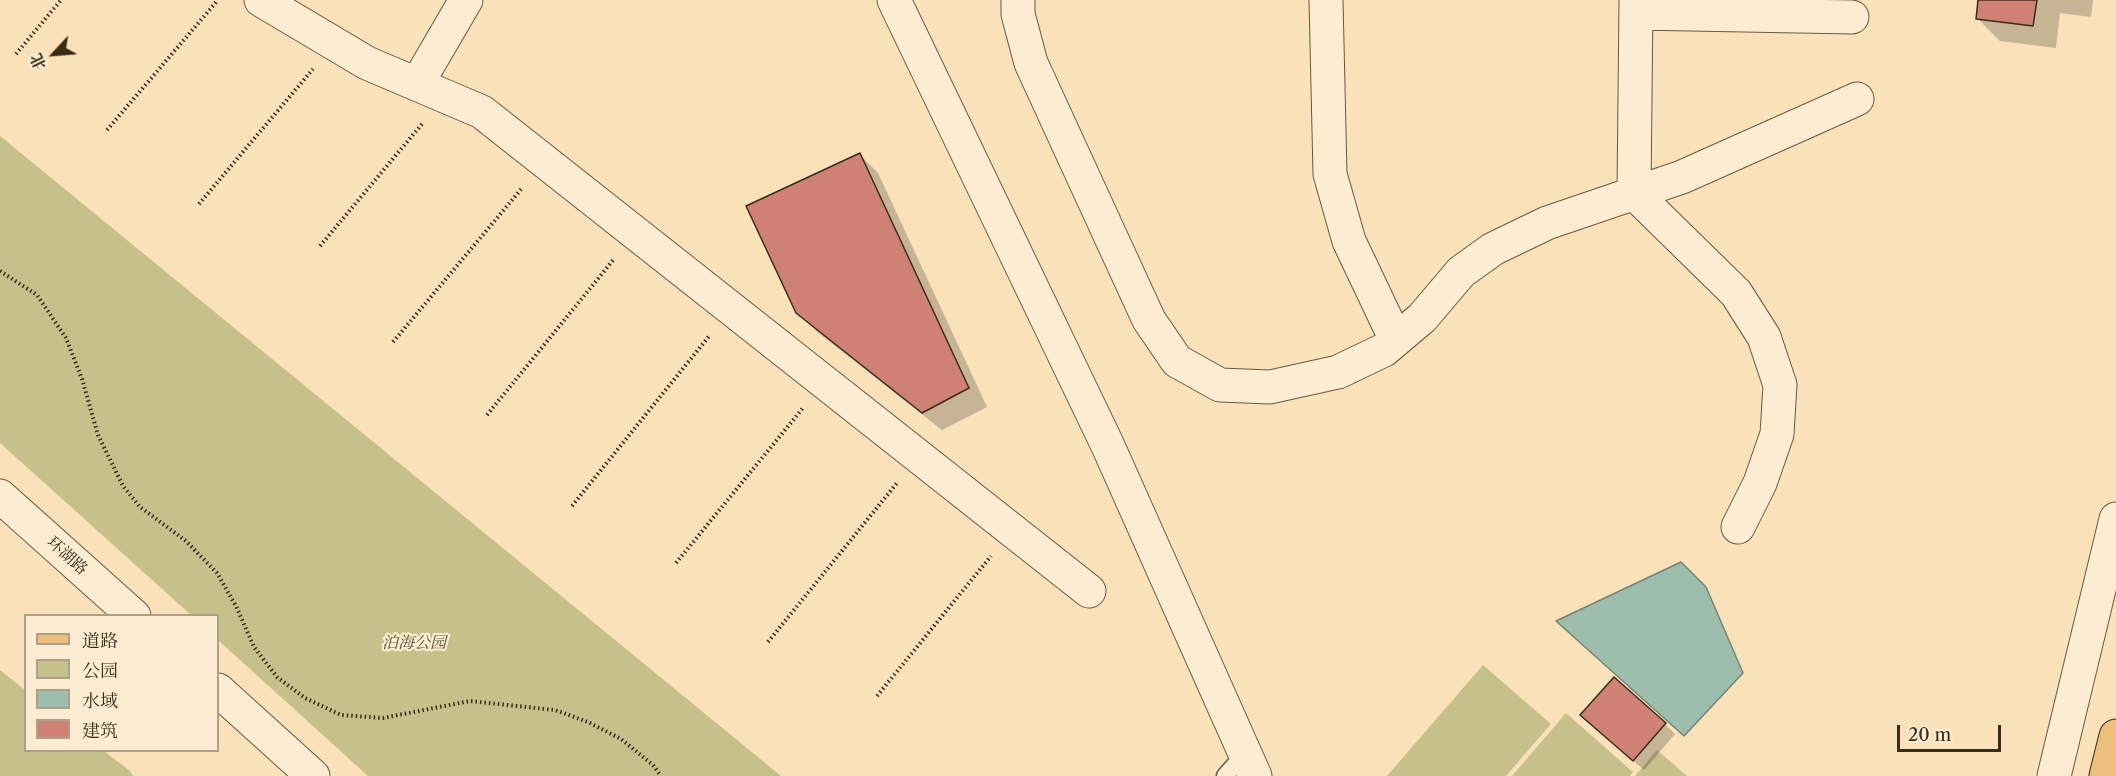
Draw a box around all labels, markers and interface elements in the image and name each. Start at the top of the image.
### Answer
north arrow [24,24,84,84]
text: 北 [25,50,50,73]
street label: 环湖路 [43,533,91,579]
legend [24,614,219,752]
text: 道路 [82,630,118,652]
park label: 泊海公园 [382,633,446,653]
text: 公园 [82,660,118,682]
text: 水域 [82,690,118,712]
scale bar [1900,713,2004,751]
text: 建筑 [82,720,118,742]
text: 20 m [1908,724,1951,746]

